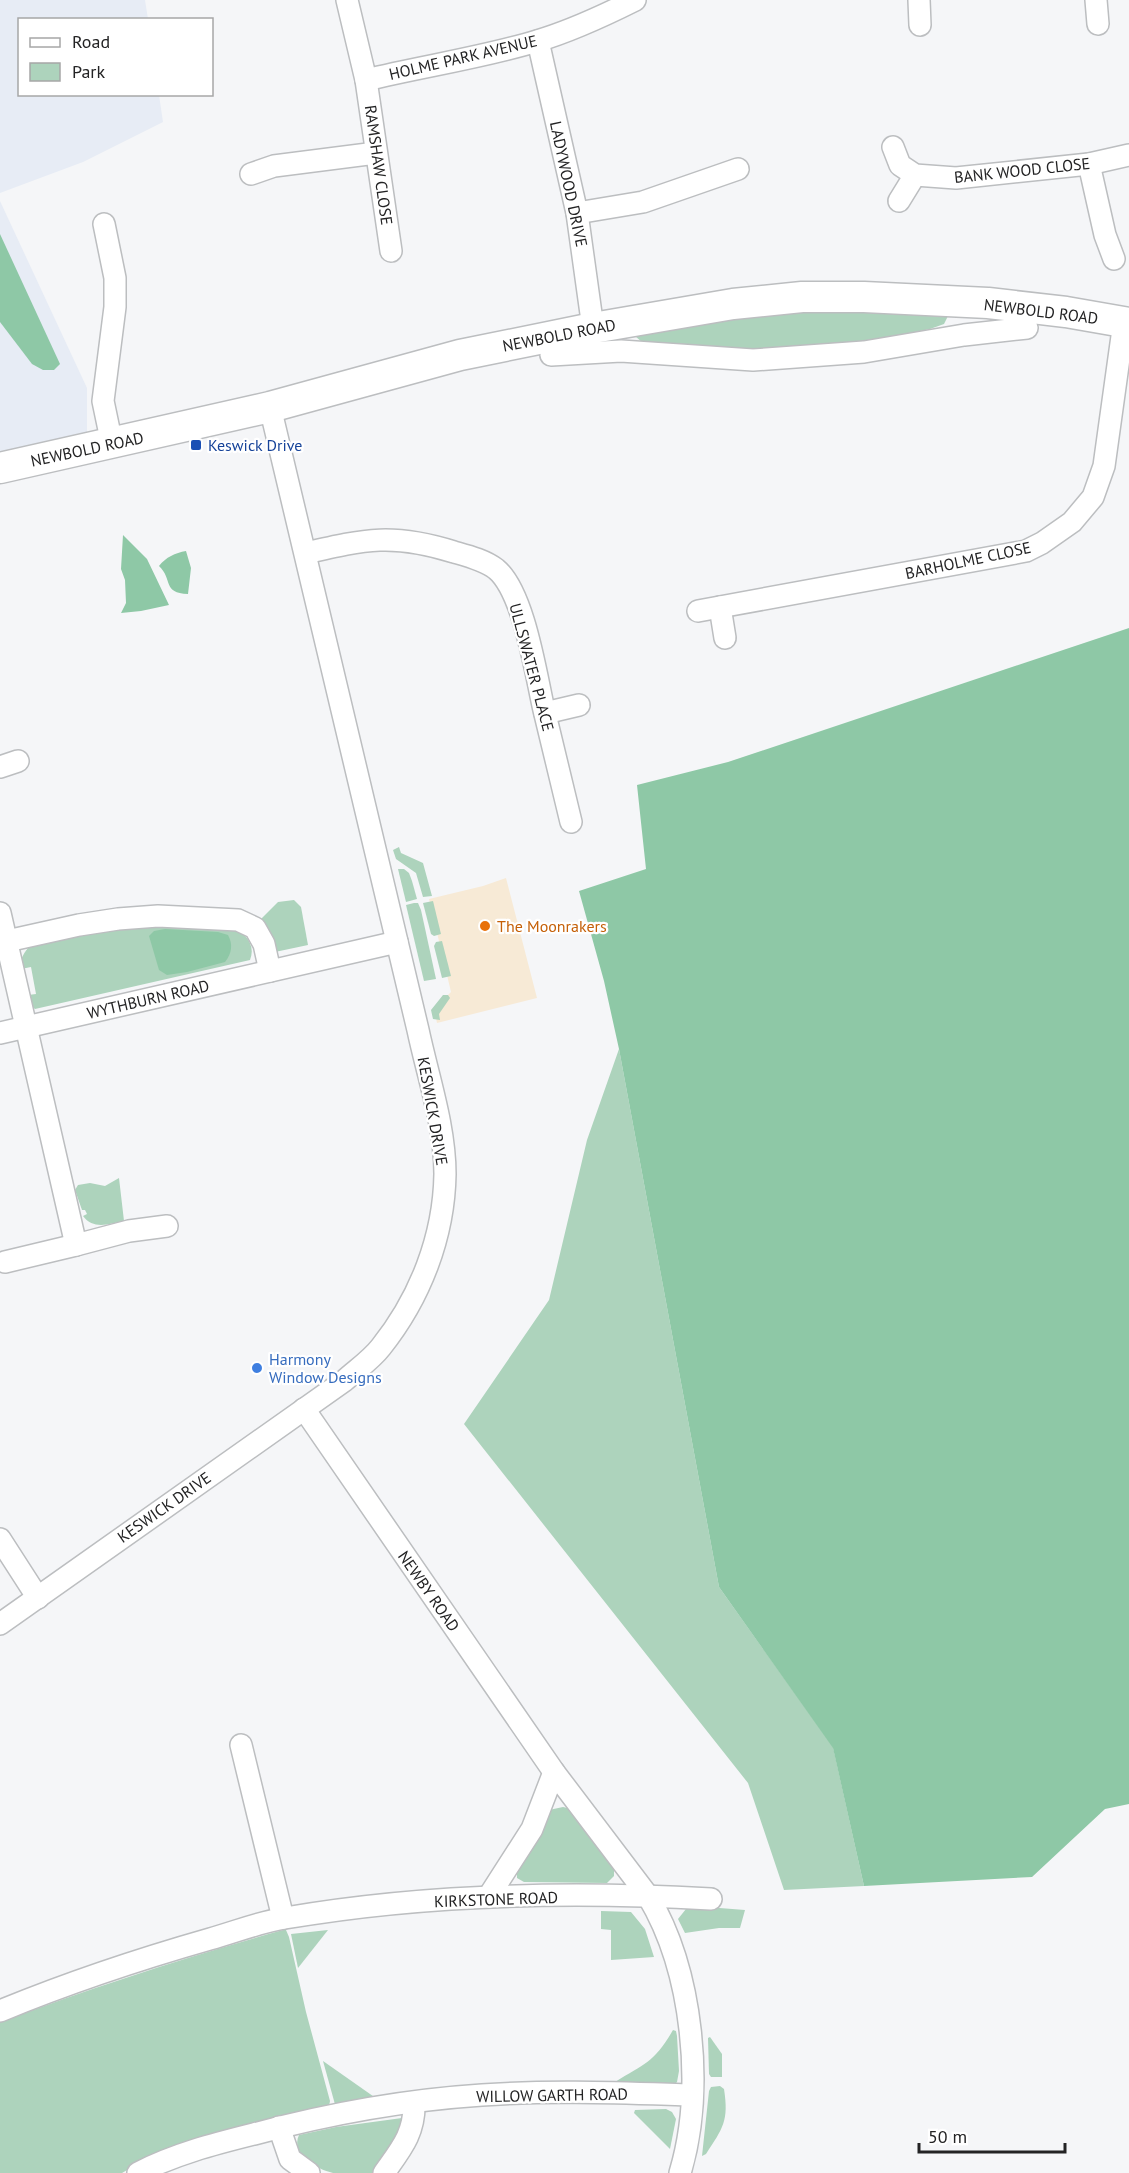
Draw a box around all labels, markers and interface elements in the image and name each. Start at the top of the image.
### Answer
legend [18,18,213,96]
text: Road [72,30,110,53]
street label: HOLME PARK AVENUE [387,30,539,84]
text: Park [72,60,105,83]
street label: RAMSHAW CLOSE [361,104,397,226]
street label: LADYWOOD DRIVE [546,119,592,249]
street label: BANK WOOD CLOSE [953,153,1091,187]
street label: NEWBOLD ROAD [983,294,1099,328]
street label: NEWBOLD ROAD [501,314,617,356]
street label: NEWBOLD ROAD [29,427,145,471]
place label: Keswick Drive [208,435,302,455]
marker: Keswick Drive [189,438,203,452]
street label: BARHOLME CLOSE [903,537,1033,583]
street label: ULLSWATER PLACE [505,601,559,733]
place label: The Moonrakers [497,916,607,936]
marker: The Moonrakers [478,919,492,933]
street label: WYTHBURN ROAD [85,975,211,1023]
street label: KESWICK DRIVE [414,1055,452,1167]
place label: Harmony Window Designs [269,1349,382,1387]
marker: Harmony Window Designs [250,1361,264,1375]
street label: KESWICK DRIVE [113,1467,215,1547]
street label: NEWBY ROAD [394,1547,464,1635]
street label: KIRKSTONE ROAD [434,1887,558,1911]
street label: WILLOW GARTH ROAD [476,2084,628,2106]
scale bar [919,2116,1064,2154]
text: 50 m [928,2125,967,2148]

